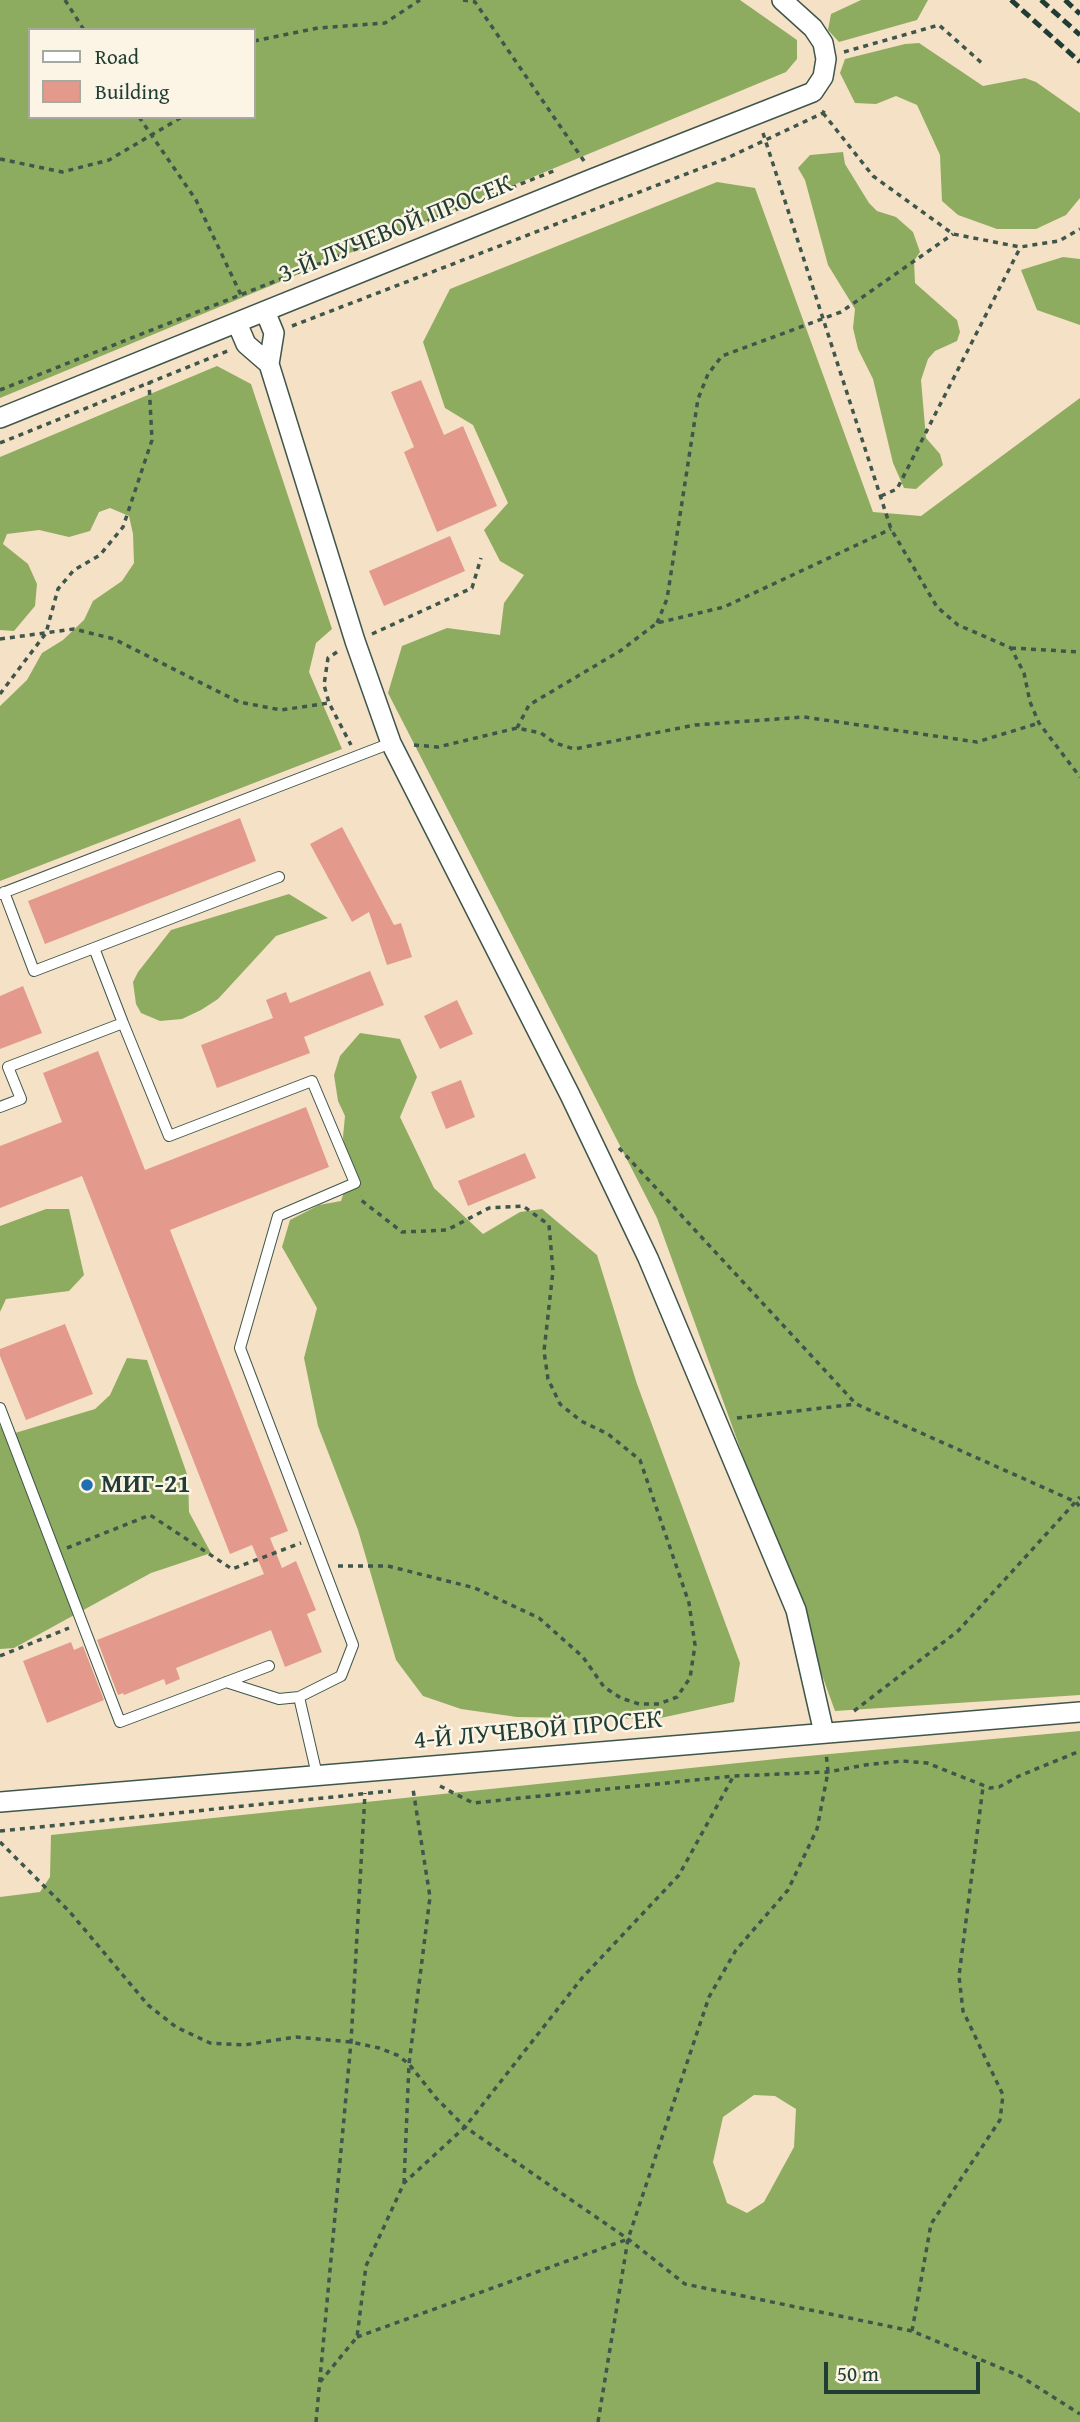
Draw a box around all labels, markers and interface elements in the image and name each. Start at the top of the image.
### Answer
legend [28,28,256,119]
text: Road [95,41,139,72]
text: Building [95,76,169,107]
street label: 3-Й ЛУЧЕВОЙ ПРОСЕК [274,169,518,291]
place label: МИГ-21 [101,1469,191,1501]
marker: МИГ-21 [79,1477,95,1493]
street label: 4-Й ЛУЧЕВОЙ ПРОСЕК [412,1705,664,1757]
scale bar [828,2348,984,2392]
text: 50 m [837,2358,879,2389]

